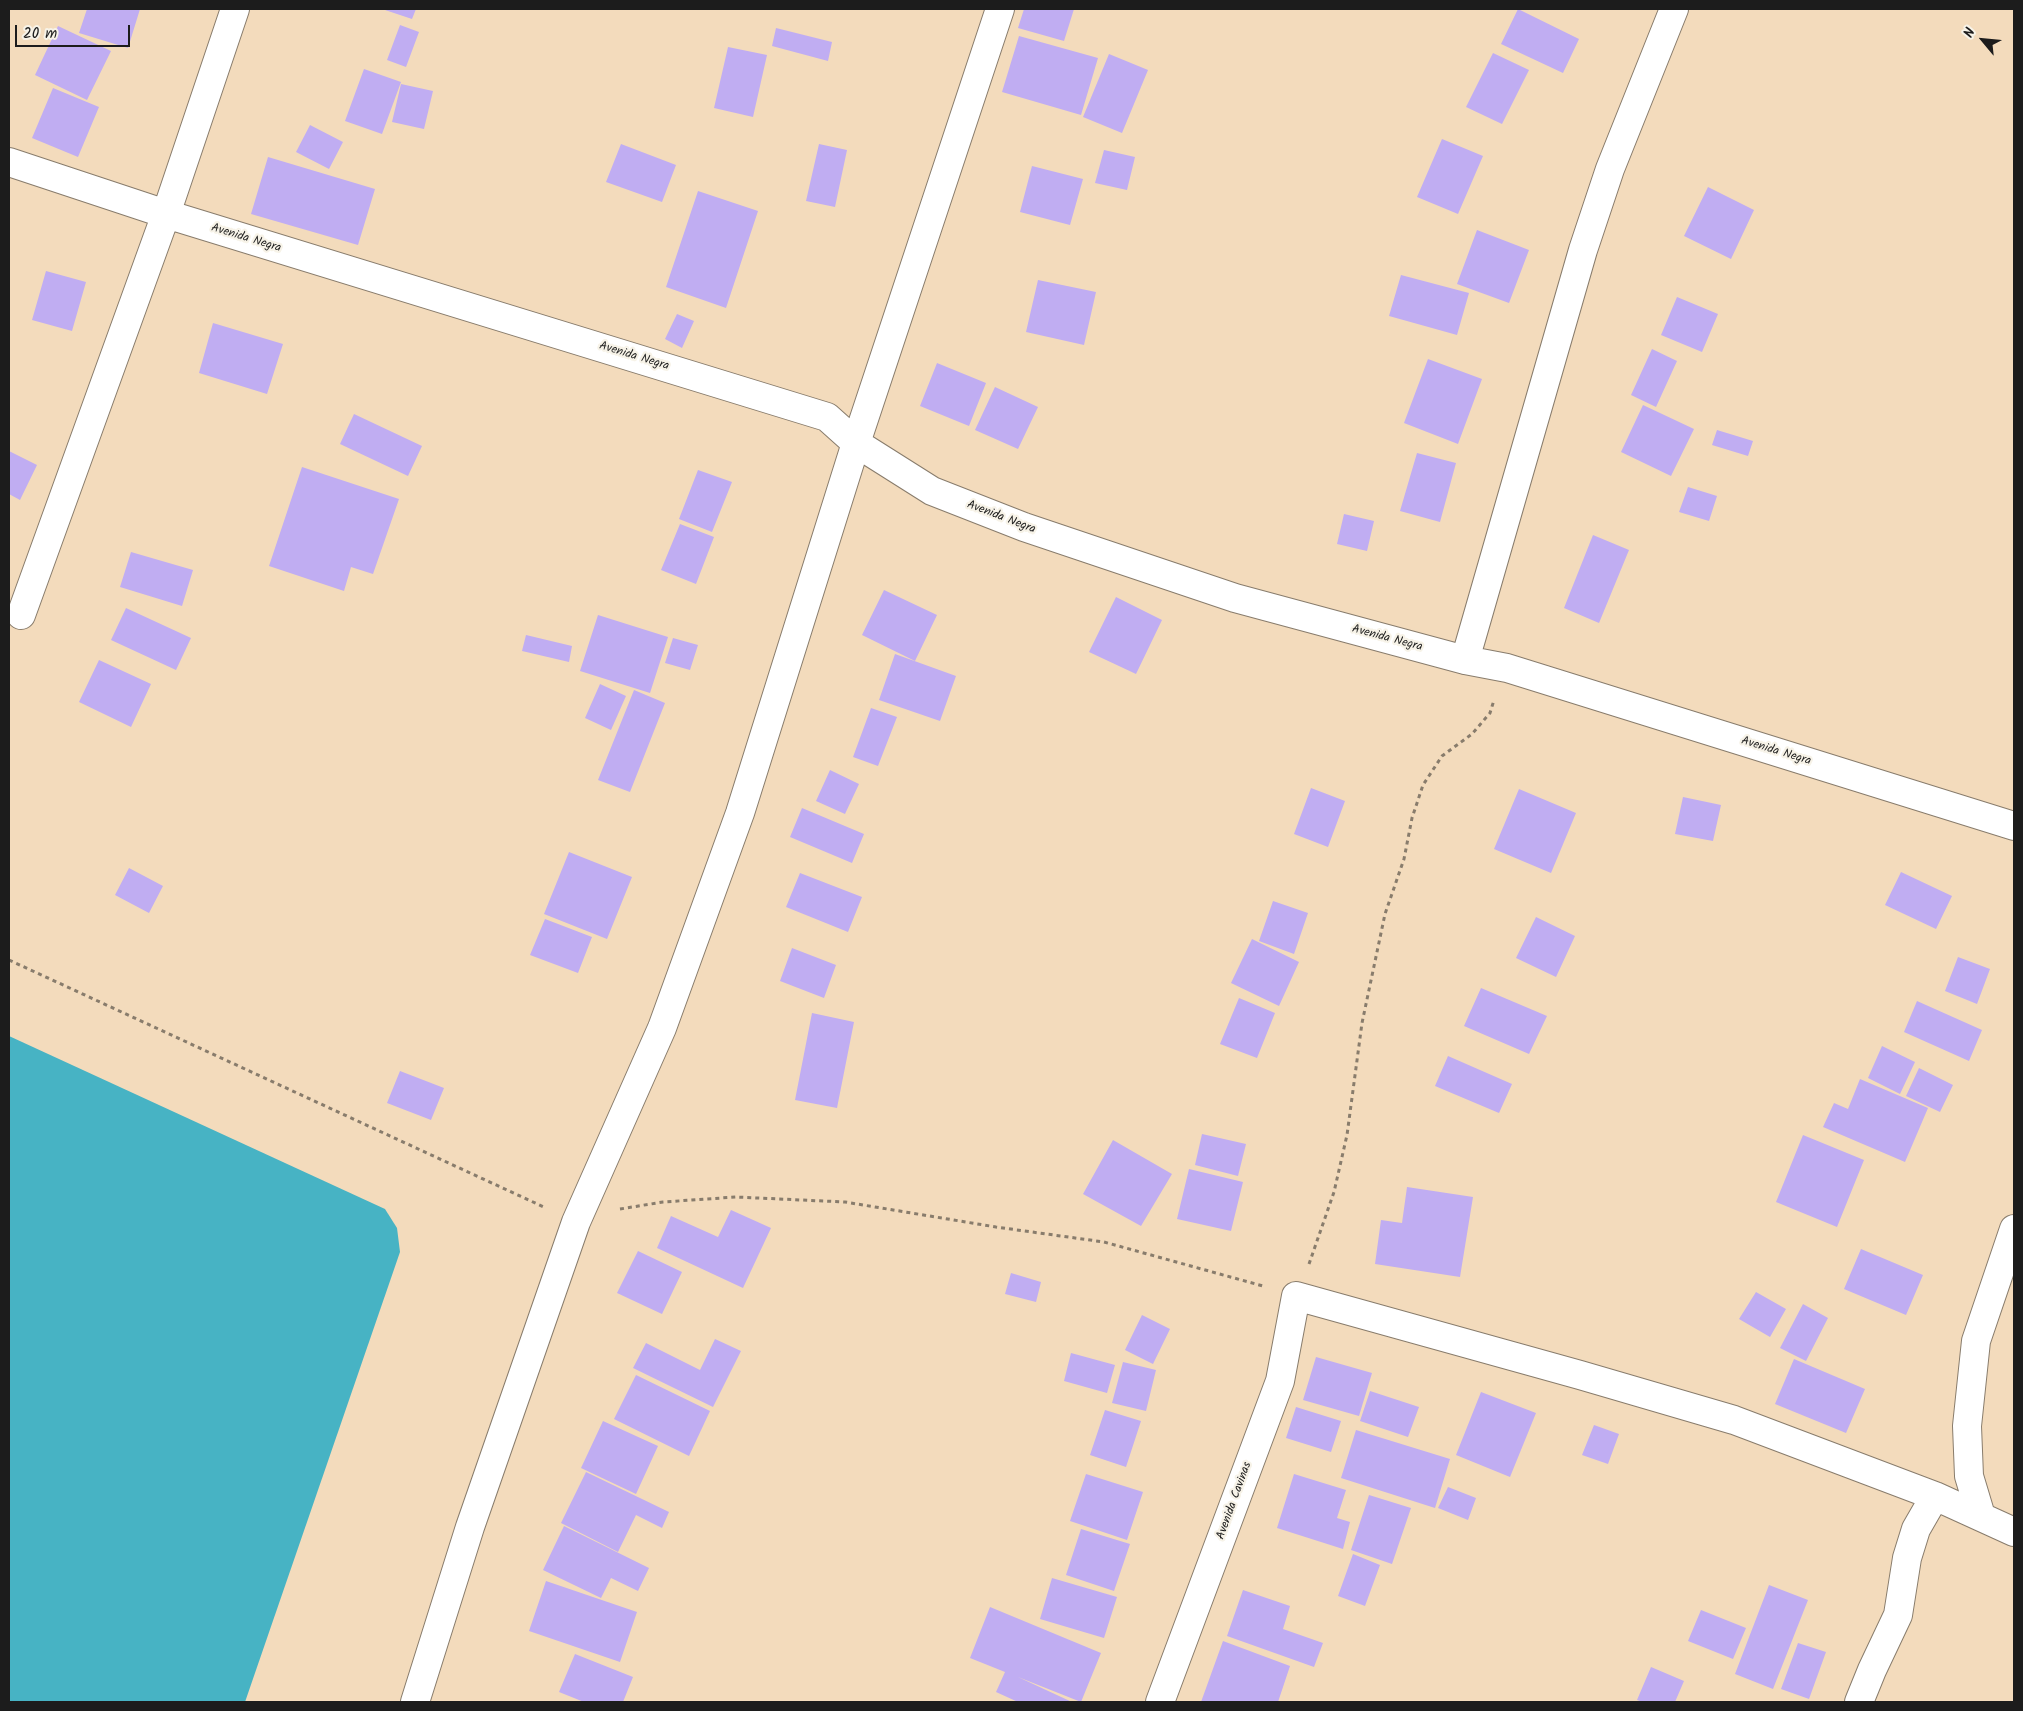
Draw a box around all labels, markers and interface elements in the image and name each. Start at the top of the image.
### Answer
scale bar [18,15,132,47]
north arrow [1958,15,2008,65]
text: 20 m [23,22,57,46]
text: N [1958,24,1982,42]
street label: Avenida Negra [209,222,283,256]
street label: Avenida Negra [597,340,671,374]
street label: Avenida Negra [965,498,1037,538]
street label: Avenida Negra [1350,623,1424,655]
street label: Avenida Negra [1739,735,1813,769]
street label: Avenida Cavinas [1214,1460,1256,1542]

